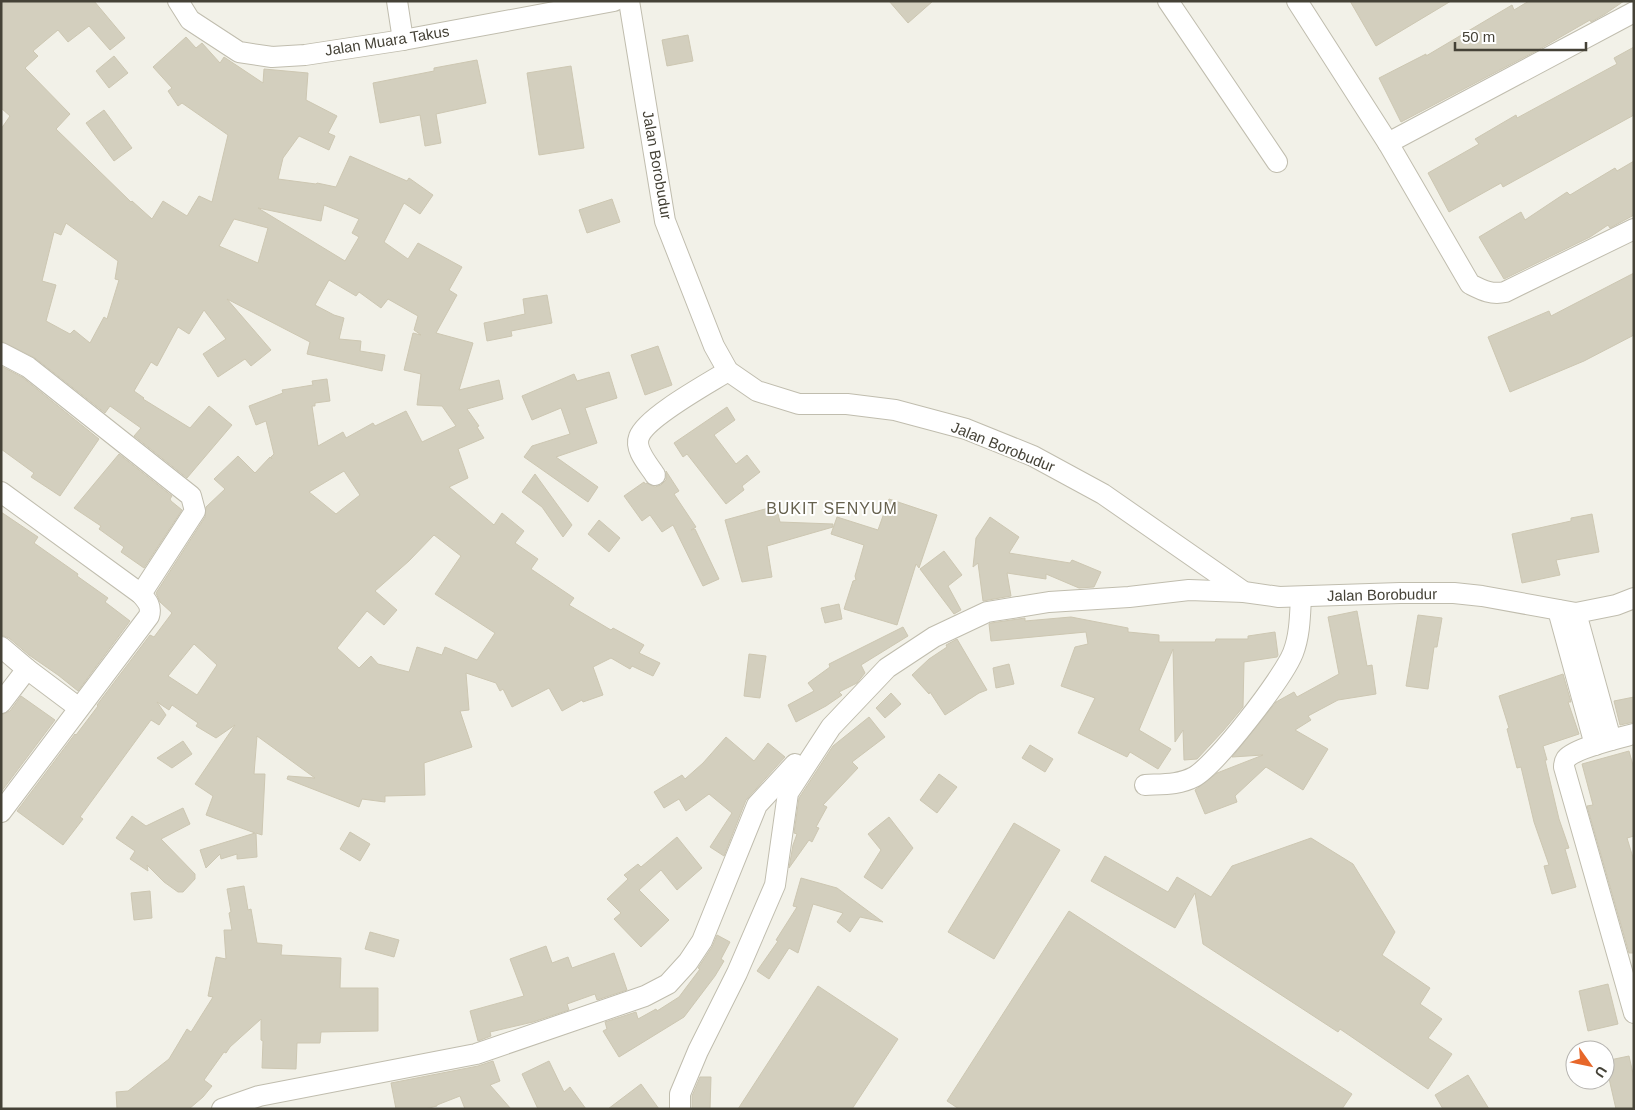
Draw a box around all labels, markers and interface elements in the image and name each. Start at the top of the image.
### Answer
scale bar [1455,20,1586,52]
street label: Jalan Muara Takus [324,22,450,59]
text: 50 m [1462,28,1495,45]
street label: Jalan Borobudur [640,109,675,221]
street label: Jalan Borobudur [949,418,1057,475]
district label: BUKIT SENYUM [766,500,898,517]
street label: Jalan Borobudur [1327,585,1437,604]
north arrow [1565,1040,1615,1090]
text: U [1591,1063,1610,1081]

